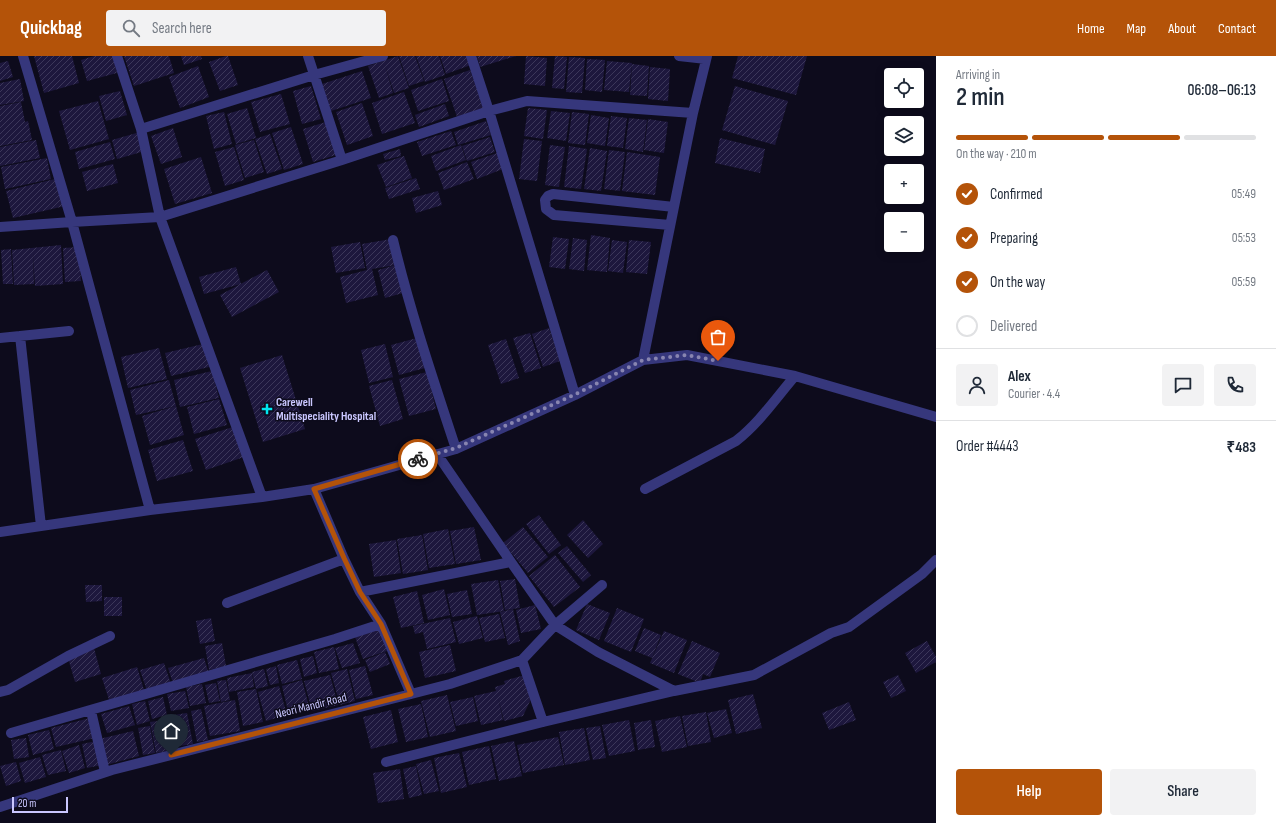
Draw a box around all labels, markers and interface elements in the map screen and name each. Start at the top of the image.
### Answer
search box [106,10,386,46]
text: Quickbag [20,17,82,40]
icon: search [120,17,142,39]
text: Search here [152,19,212,38]
text: Home [1077,20,1105,37]
text: Map [1127,20,1146,37]
text: About [1168,20,1196,37]
text: Contact [1218,20,1256,37]
text: Arriving in [956,67,1000,83]
map controls [884,68,924,252]
button: locate [884,68,924,108]
text: 06:08–06:13 [1188,81,1256,100]
text: 2 min [956,82,1005,113]
button: layers [884,116,924,156]
text: On the way · 210 m [956,146,1037,162]
button: + [884,164,924,204]
icon: check [956,183,978,205]
text: Confirmed [990,185,1043,204]
text: 05:49 [1231,186,1256,202]
button: − [884,212,924,252]
icon: check [956,227,978,249]
text: Preparing [990,229,1038,248]
text: 05:53 [1232,230,1256,246]
icon: check [956,271,978,293]
text: On the way [990,273,1045,292]
text: 05:59 [1232,274,1256,290]
text: Delivered [990,317,1037,336]
pin [701,320,735,361]
icon: bag [707,326,729,348]
button: person [956,364,998,406]
button: chat [1162,364,1204,406]
button: phone [1214,364,1256,406]
text: Alex [1008,367,1031,386]
text: Courier · 4.4 [1008,386,1060,402]
place label: Carewell Multispeciality Hospital [276,395,376,424]
marker: Carewell Multispeciality Hospital [261,403,273,415]
text: Order #4443 [956,437,1019,456]
text: ₹483 [1227,438,1256,457]
courier [398,439,438,479]
icon: bike [407,448,429,470]
street label: Neori Mandir Road [274,690,348,722]
pin [154,714,188,755]
icon: home [160,720,182,742]
button: Help [956,769,1102,815]
button: Share [1110,769,1256,815]
scale bar [12,795,68,814]
text: 20 m [18,797,36,810]

